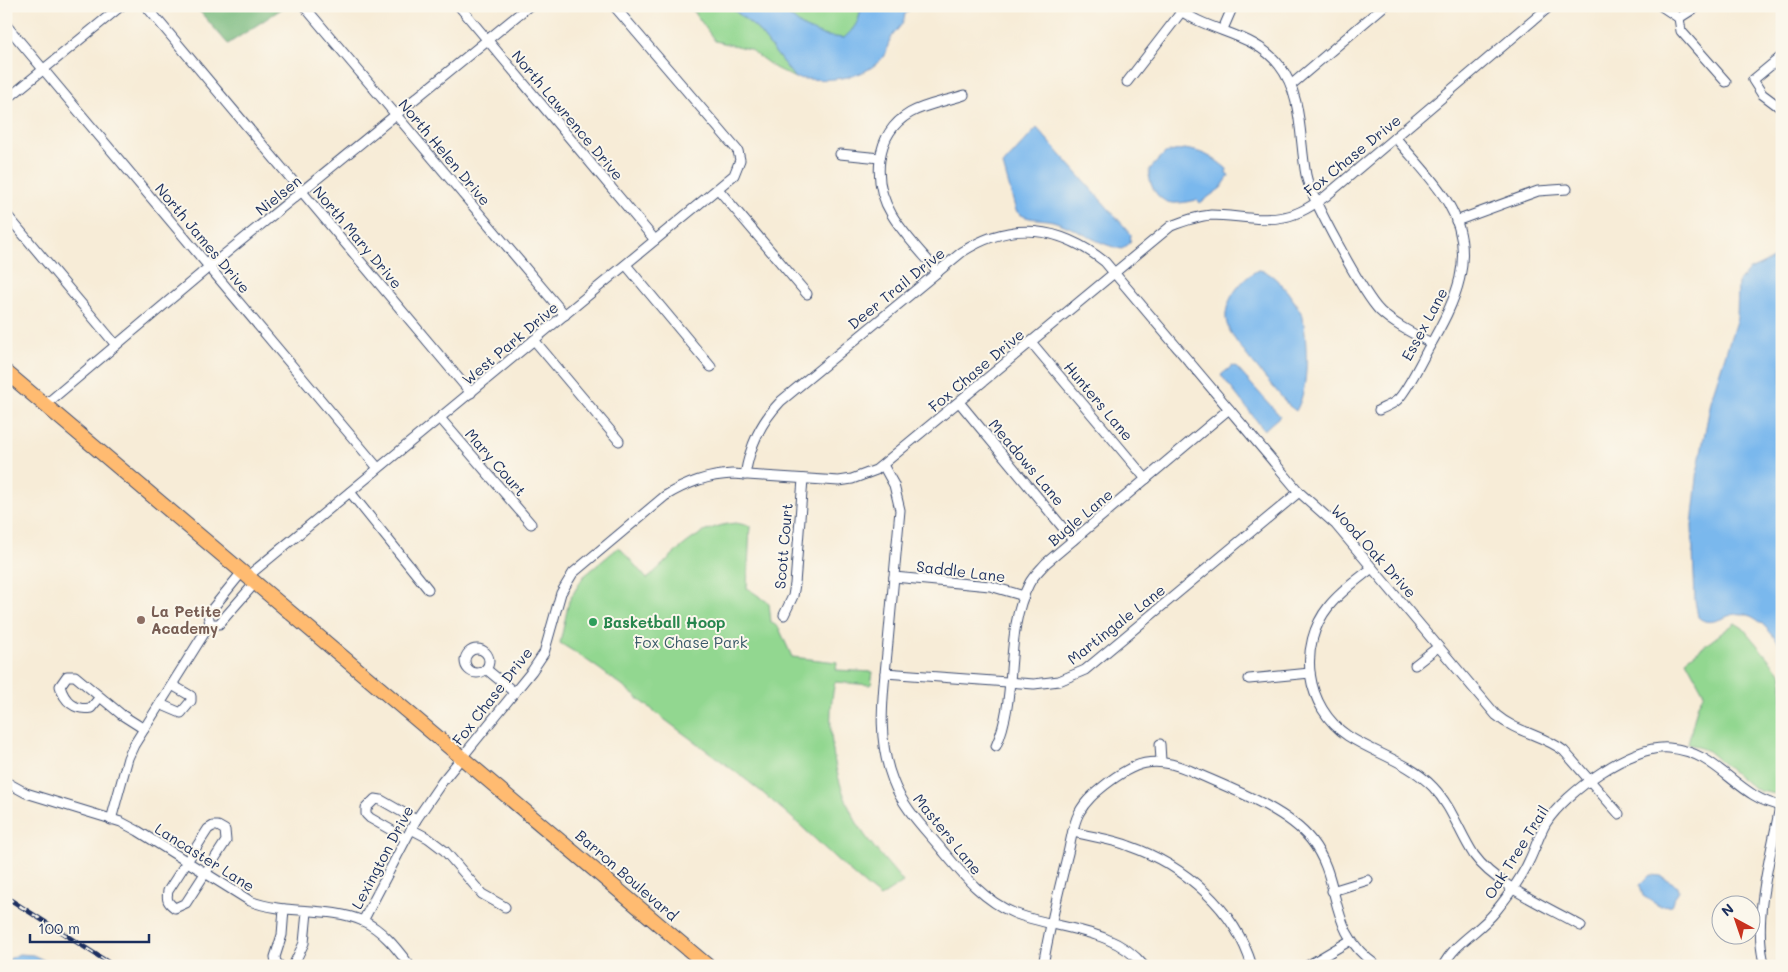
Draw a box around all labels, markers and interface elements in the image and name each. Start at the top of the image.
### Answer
street label: North Lawrence Drive [508,46,628,184]
street label: North Helen Drive [395,95,495,209]
street label: Fox Chase Drive [1299,110,1405,200]
street label: Nielsen [251,170,305,220]
street label: North James Drive [151,179,255,297]
street label: North Mary Drive [309,181,407,293]
street label: Deer Trail Drive [843,243,949,333]
street label: Essex Lane [1396,284,1452,364]
street label: West Park Drive [458,297,562,389]
street label: Fox Chase Drive [924,324,1028,416]
street label: Hunters Lane [1060,357,1138,445]
street label: Meadows Lane [985,414,1069,510]
street label: Mary Court [461,424,531,500]
street label: Bugle Lane [1043,484,1117,550]
street label: Wood Oak Drive [1327,500,1421,602]
street label: Scott Court [769,502,797,590]
street label: Saddle Lane [915,556,1007,586]
street label: Martingale Lane [1063,579,1169,669]
place label: La Petite Academy [151,601,221,638]
place label: Basketball Hoop [603,612,726,632]
marker: La Petite Academy [135,614,147,626]
marker: Basketball Hoop [587,616,599,628]
park label: Fox Chase Park [634,632,748,652]
street label: Fox Chase Drive [447,643,537,749]
street label: Masters Lane [909,789,987,879]
street label: Oak Tree Trail [1479,801,1553,903]
street label: Lexington Drive [346,802,418,912]
street label: Lancaster Lane [151,818,259,896]
street label: Barron Boulevard [572,825,682,925]
north arrow [1710,894,1760,944]
text: N [1717,899,1738,920]
scale bar [30,912,149,944]
text: 100 m [38,918,80,938]

